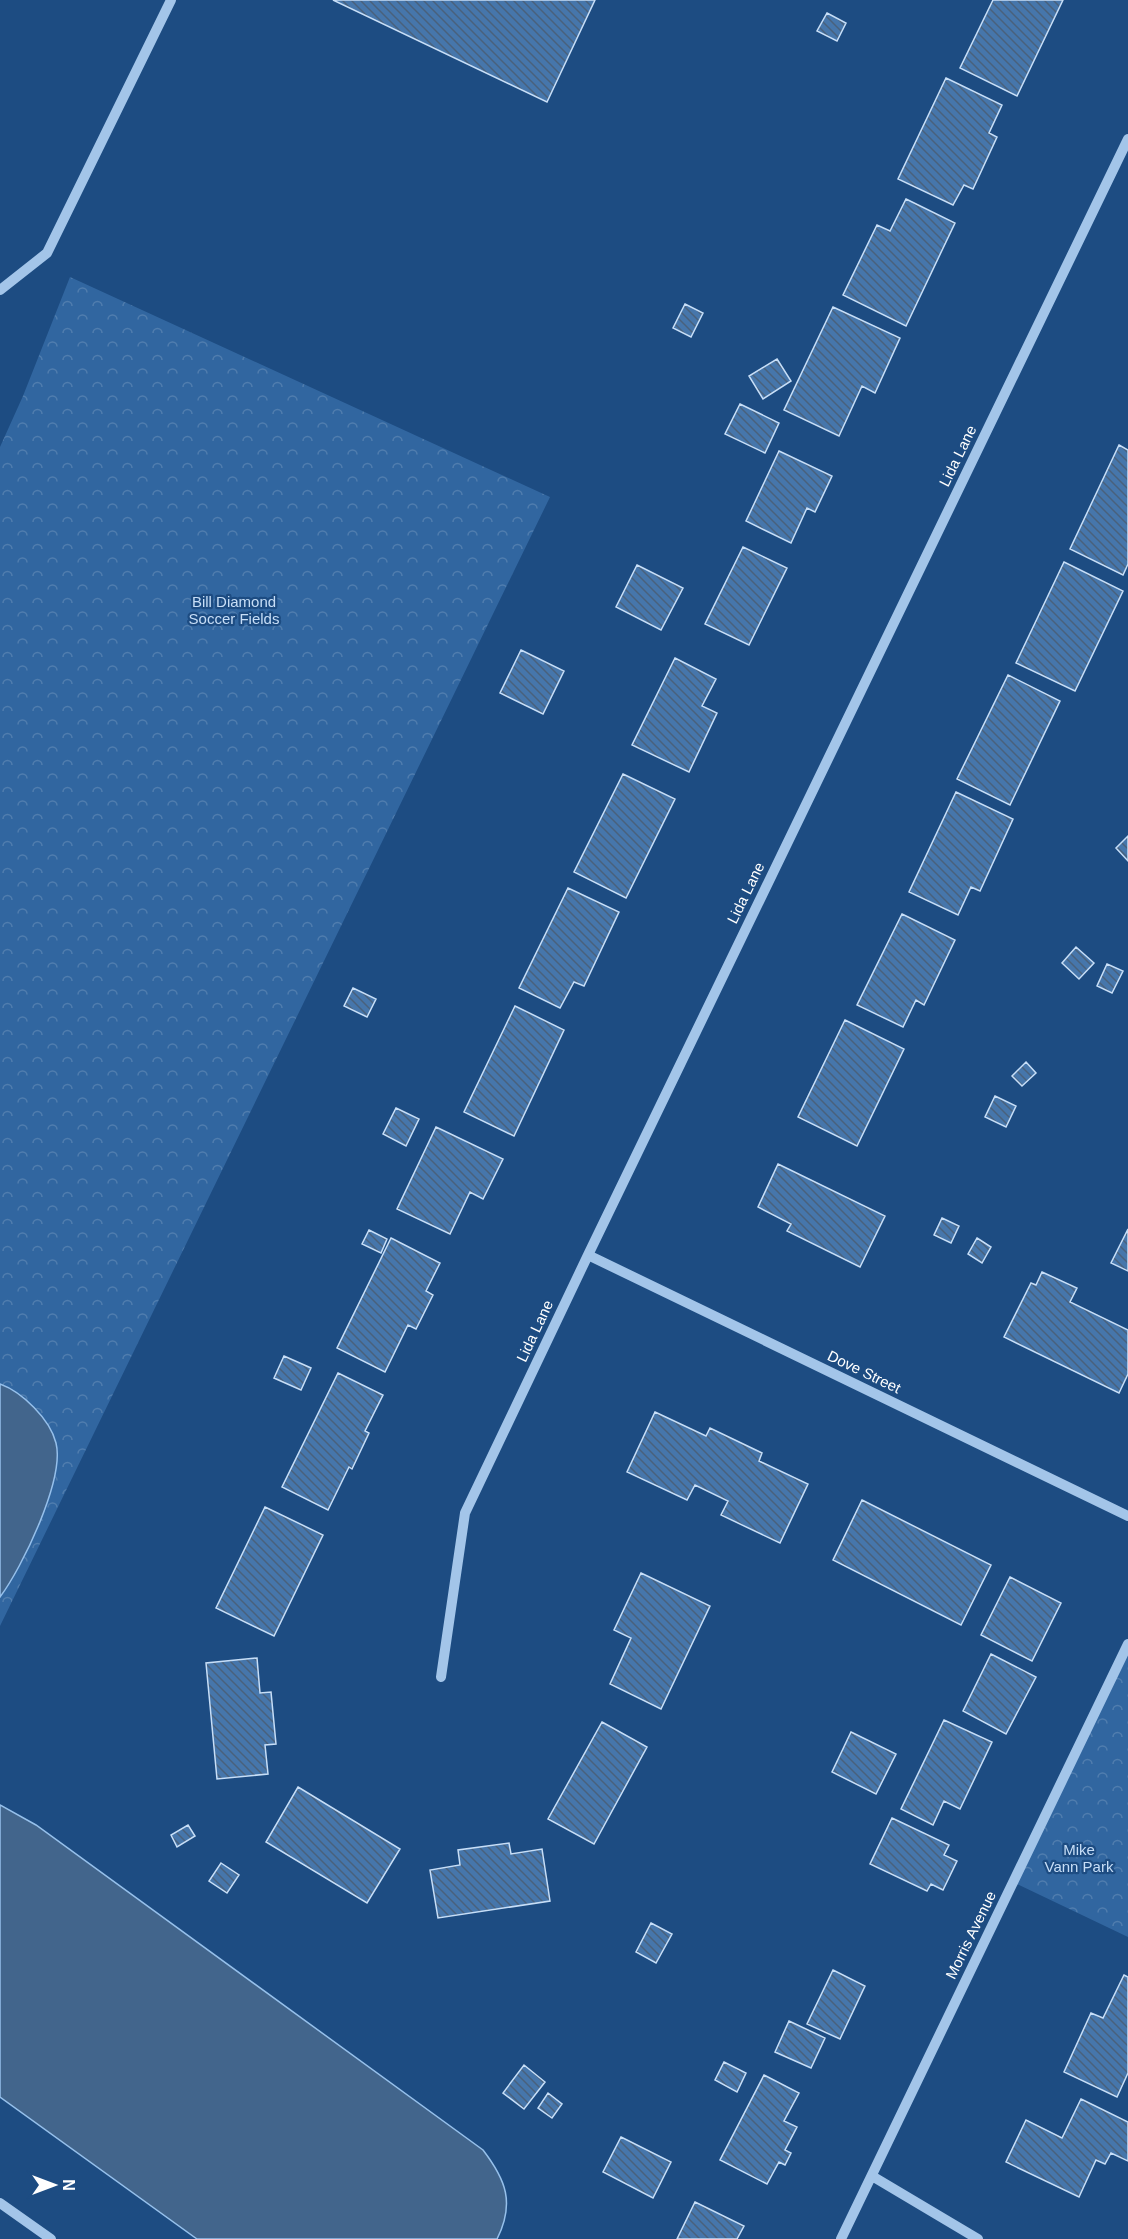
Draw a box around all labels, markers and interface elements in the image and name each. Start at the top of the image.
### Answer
street label: Lida Lane [935,422,980,489]
park label: Bill Diamond Soccer Fields [189,593,279,627]
street label: Lida Lane [723,859,768,926]
street label: Lida Lane [513,1297,556,1364]
street label: Dove Street [825,1347,904,1397]
park label: Mike Vann Park [1045,1841,1114,1875]
street label: Morris Avenue [942,1888,999,1981]
north arrow [24,2155,84,2215]
text: N [60,2179,77,2191]

